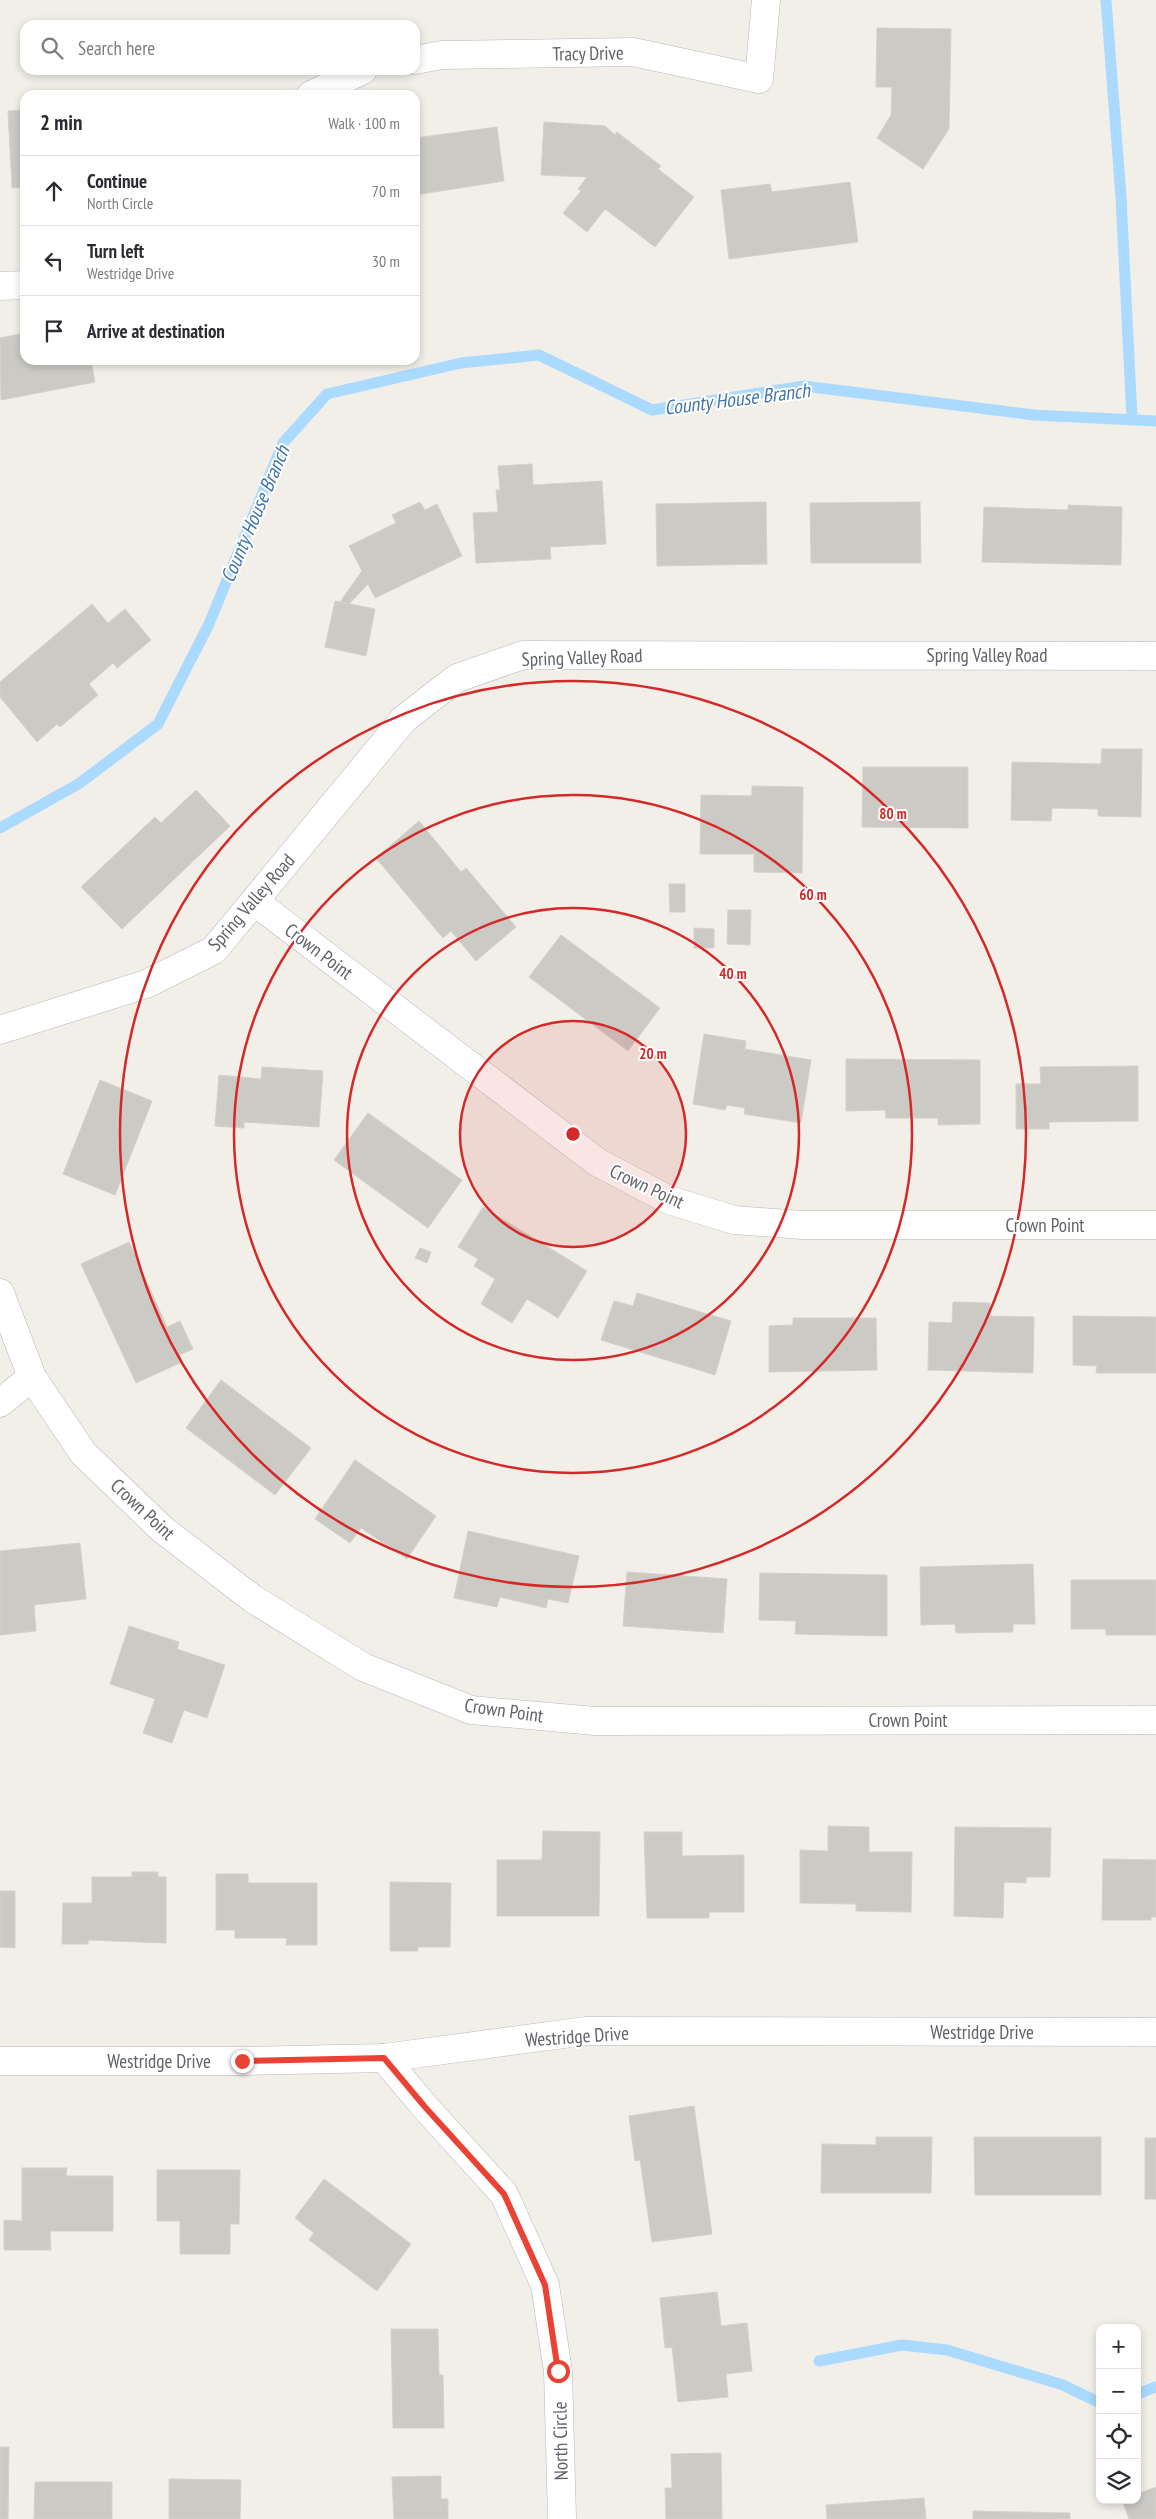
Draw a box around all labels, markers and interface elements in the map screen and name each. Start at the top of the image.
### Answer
search box [20,20,420,75]
icon: search [38,34,66,62]
text: Search here [78,36,155,60]
street label: Tracy Drive [552,40,624,66]
text: 2 min [40,109,82,136]
text: Walk · 100 m [328,113,400,133]
text: Continue [87,169,147,193]
icon: ahead [40,177,68,205]
text: 70 m [372,181,400,201]
text: North Circle [87,193,153,213]
text: Turn left [87,239,144,263]
icon: left [40,247,68,275]
text: 30 m [372,251,400,271]
text: Westridge Drive [87,263,174,283]
icon: arrive [40,317,68,345]
text: Arrive at destination [87,319,225,343]
water label: County House Branch [663,377,812,421]
water label: County House Branch [214,441,296,586]
street label: Spring Valley Road [521,643,643,671]
street label: Spring Valley Road [927,643,1047,667]
text: 80 m [879,804,907,823]
street label: Spring Valley Road [202,849,300,955]
text: 60 m [799,885,827,904]
street label: Crown Point [280,918,358,985]
text: 40 m [719,964,747,983]
text: 20 m [639,1044,667,1063]
centre of rings [564,1125,582,1143]
street label: Crown Point [606,1158,689,1214]
street label: Crown Point [1005,1213,1085,1237]
street label: Crown Point [106,1473,181,1545]
street label: Crown Point [463,1693,546,1728]
street label: Crown Point [868,1708,948,1732]
street label: Westridge Drive [524,2020,630,2052]
street label: Westridge Drive [930,2020,1034,2044]
street label: Westridge Drive [107,2049,211,2073]
route end [231,2050,254,2073]
map controls [1096,2324,1141,2504]
button: + [1096,2324,1141,2369]
route start [547,2360,570,2383]
button: − [1096,2369,1141,2414]
street label: North Circle [547,2401,573,2481]
button: locate [1096,2414,1141,2459]
button: layers [1096,2459,1141,2504]

